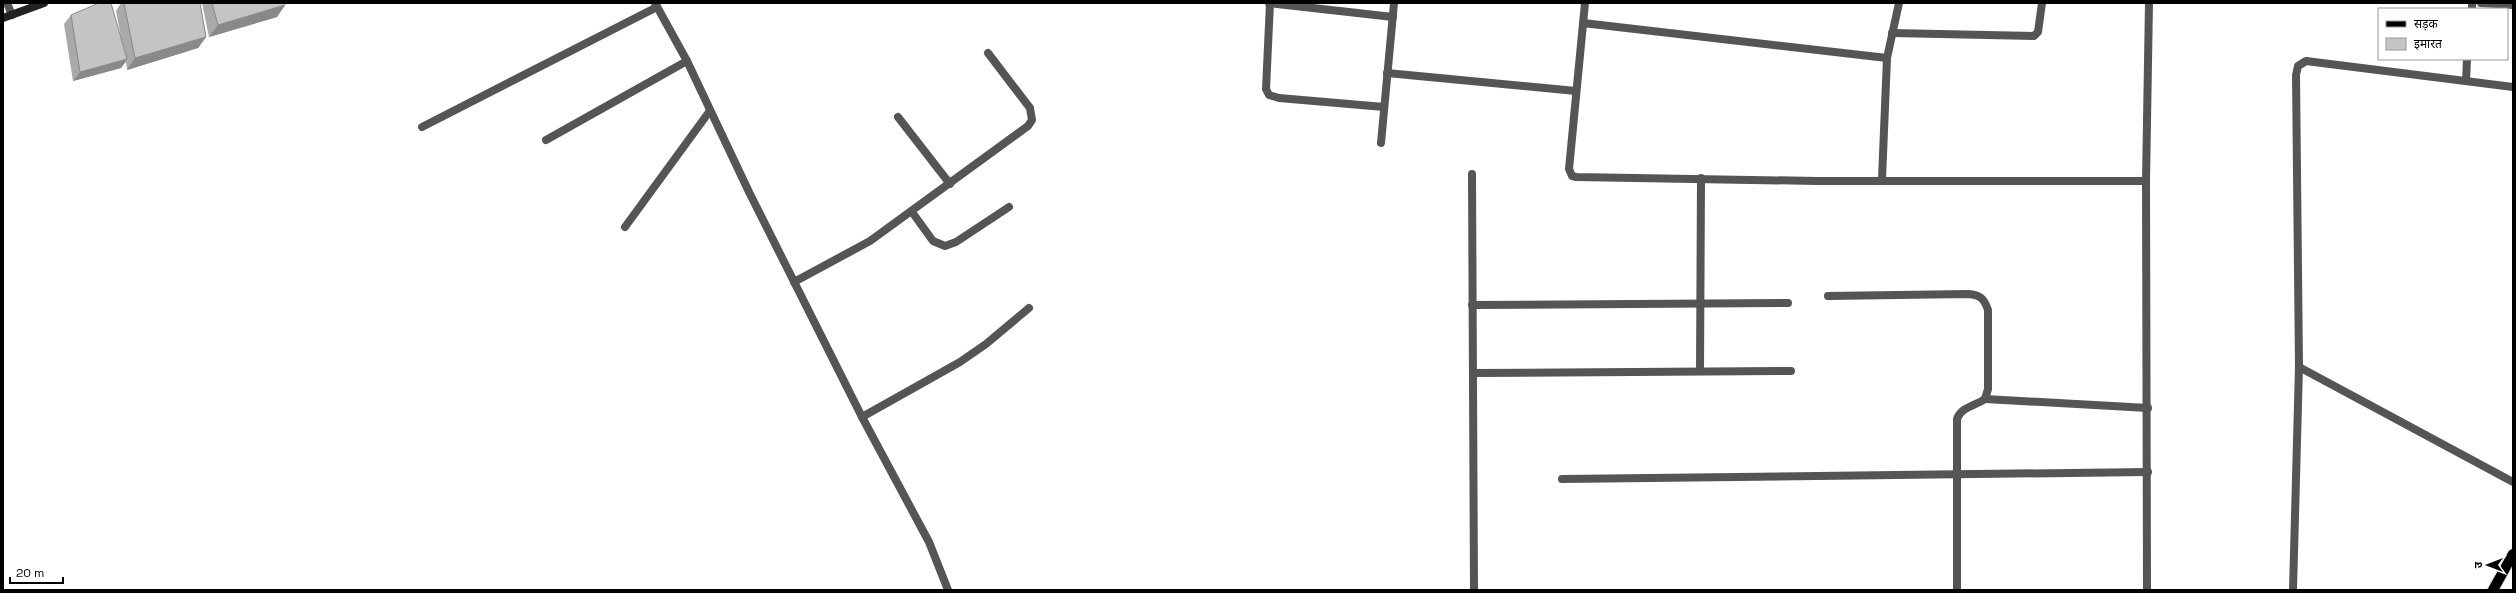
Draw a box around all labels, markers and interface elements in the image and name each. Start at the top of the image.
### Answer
legend [2378,8,2508,60]
text: सड़क [2414,16,2439,32]
text: इमारत [2414,36,2443,52]
north arrow [2468,545,2508,585]
scale bar [10,559,63,585]
text: उ [2471,561,2485,568]
text: 20 m [16,565,44,581]

